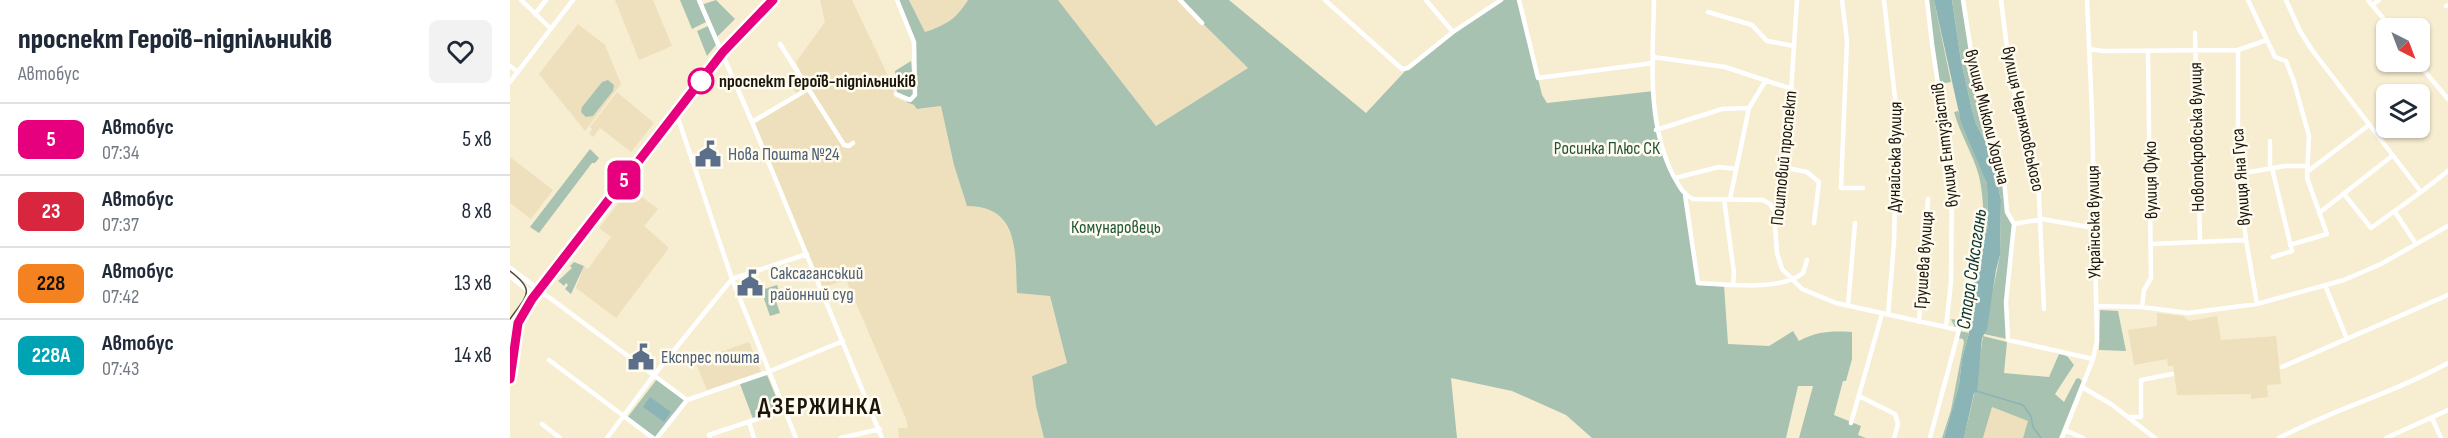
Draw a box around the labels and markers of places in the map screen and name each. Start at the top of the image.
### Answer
marker: проспект Героїв-підпільників [688,68,714,94]
place label: проспект Героїв-підпільників [719,71,916,92]
public building icon: Нова Пошта №24 [693,139,723,169]
place label: Нова Пошта №24 [728,144,840,165]
place label: Саксаганський районний суд [770,263,863,305]
public building icon: Саксаганський районний суд [735,268,765,298]
public building icon: Експрес пошта [626,342,656,372]
place label: Експрес пошта [661,347,760,368]

